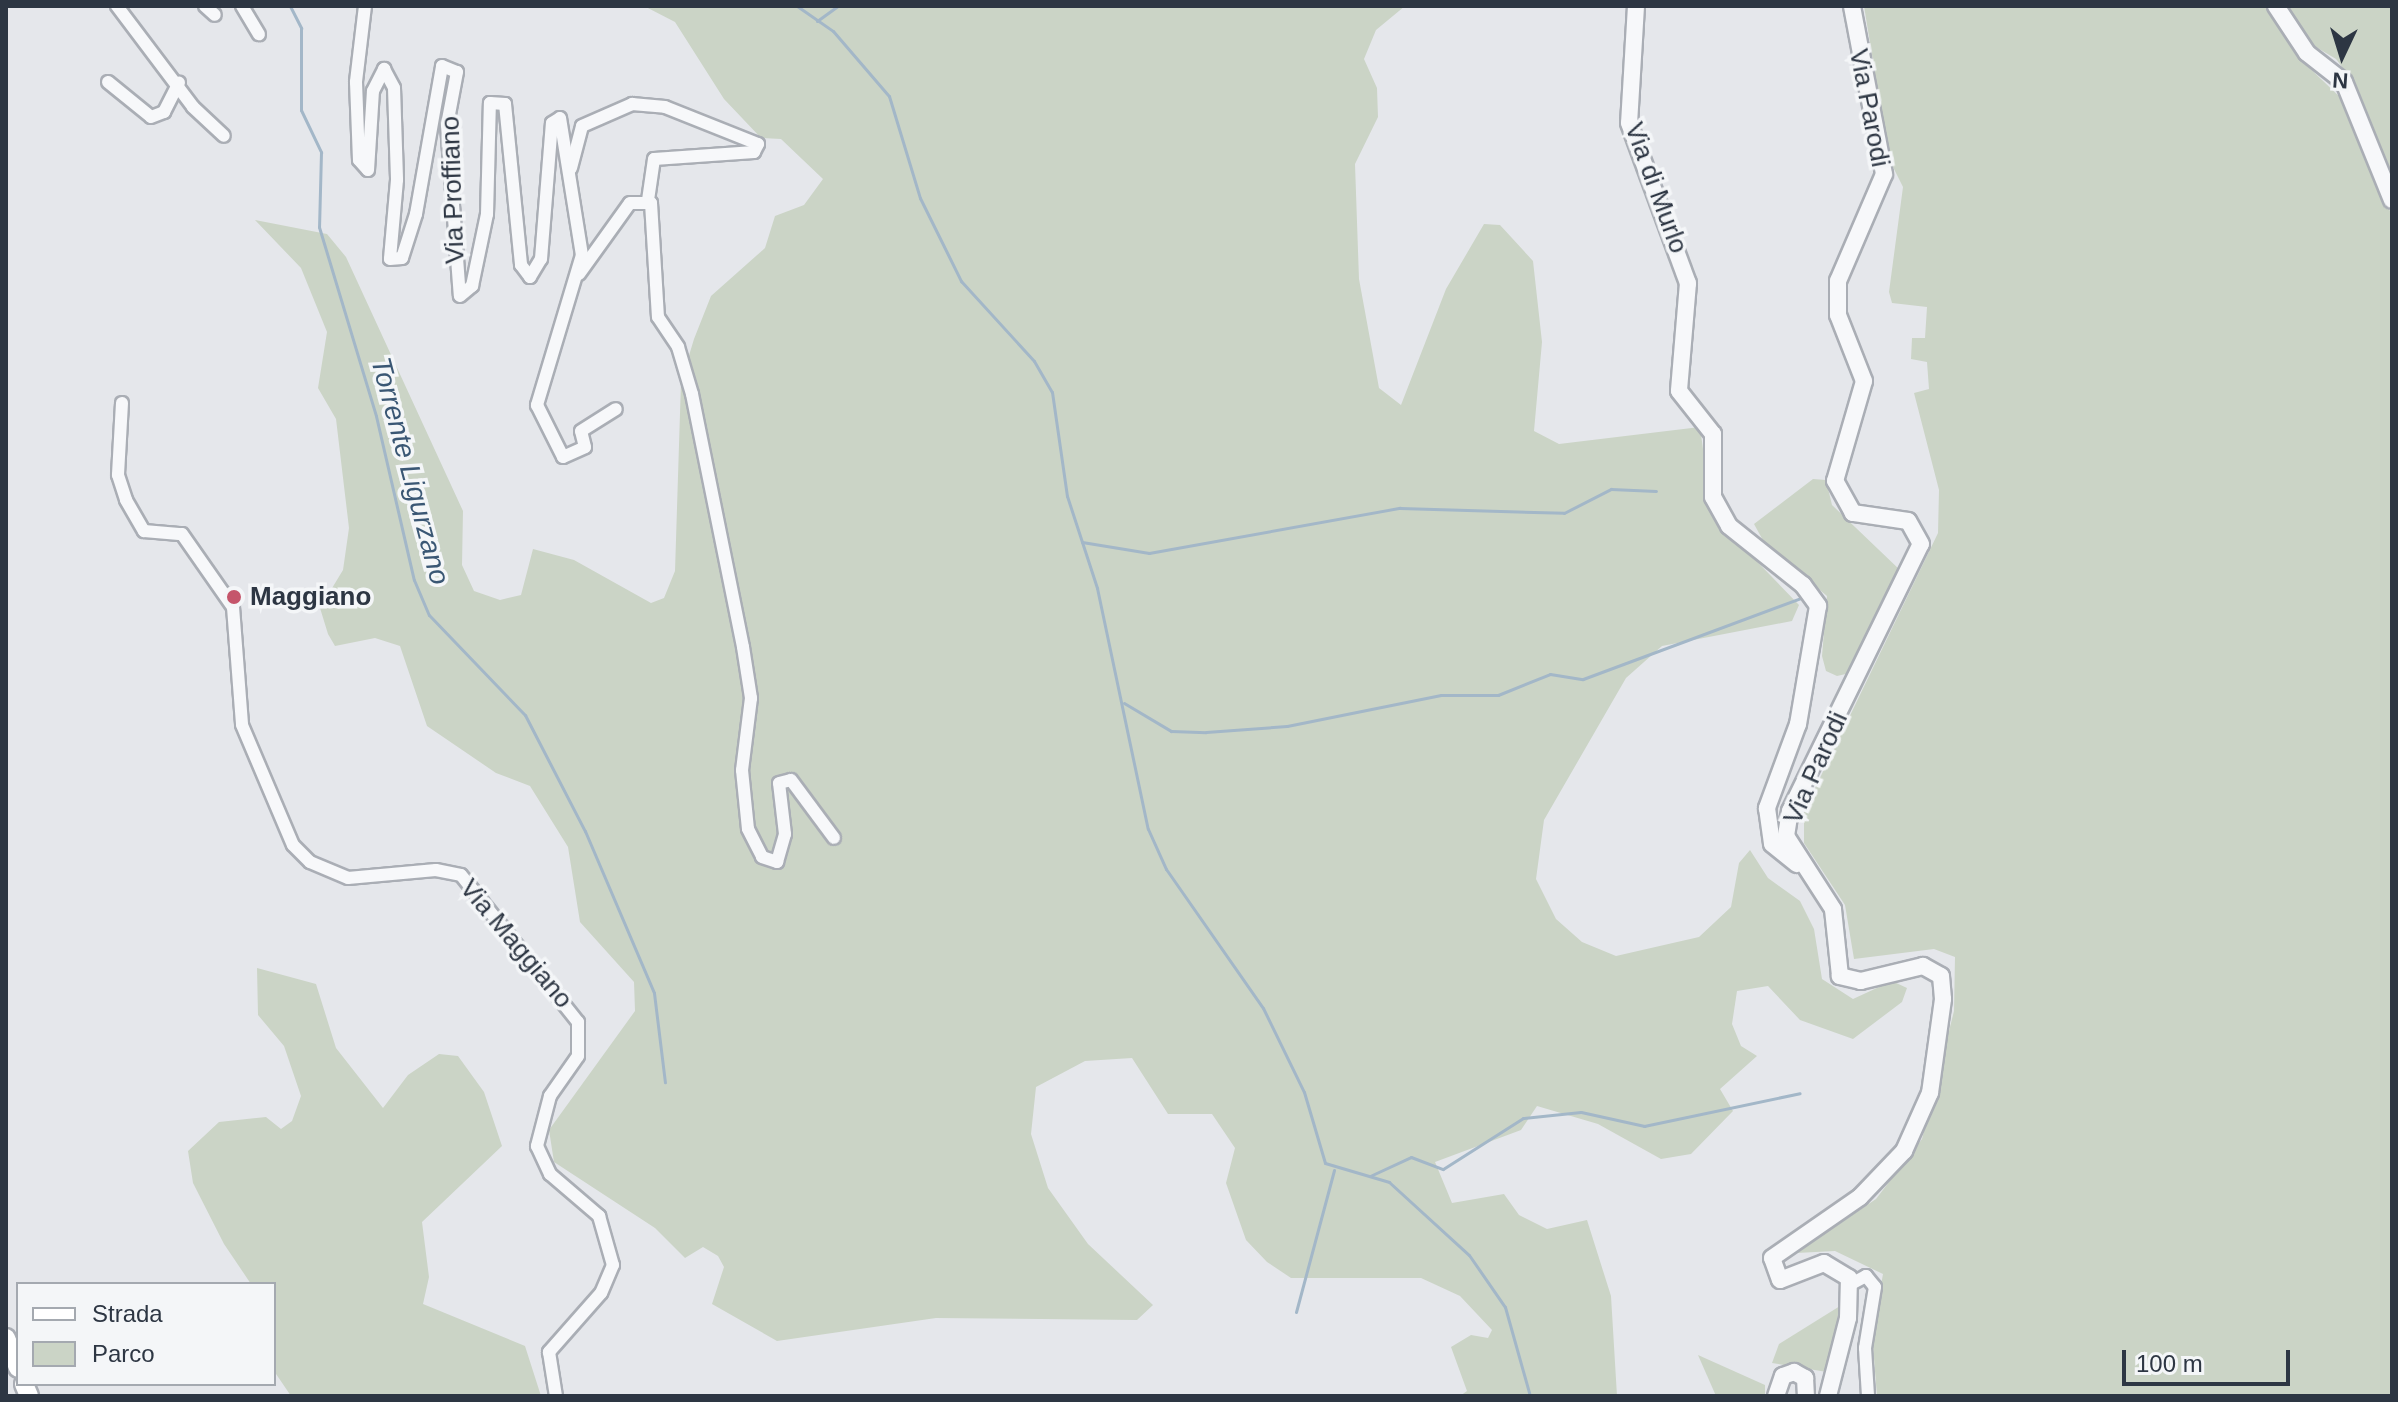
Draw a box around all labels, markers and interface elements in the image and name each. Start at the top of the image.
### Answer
north arrow [2302,16,2382,96]
street label: Via Parodi [1842,46,1896,170]
text: N [2332,67,2349,93]
street label: Via Proffiano [435,116,471,264]
street label: Via di Murlo [1618,118,1694,258]
water label: Torrente Ligurzano [363,354,457,588]
place label: Maggiano [250,581,371,613]
marker: Maggiano [225,588,243,606]
street label: Via Parodi [1777,707,1855,829]
street label: Via Maggiano [453,873,579,1015]
legend [16,1282,276,1386]
text: Strada [92,1300,163,1327]
scale bar [2126,1334,2294,1384]
text: Parco [92,1340,155,1367]
text: 100 m [2136,1350,2203,1377]

